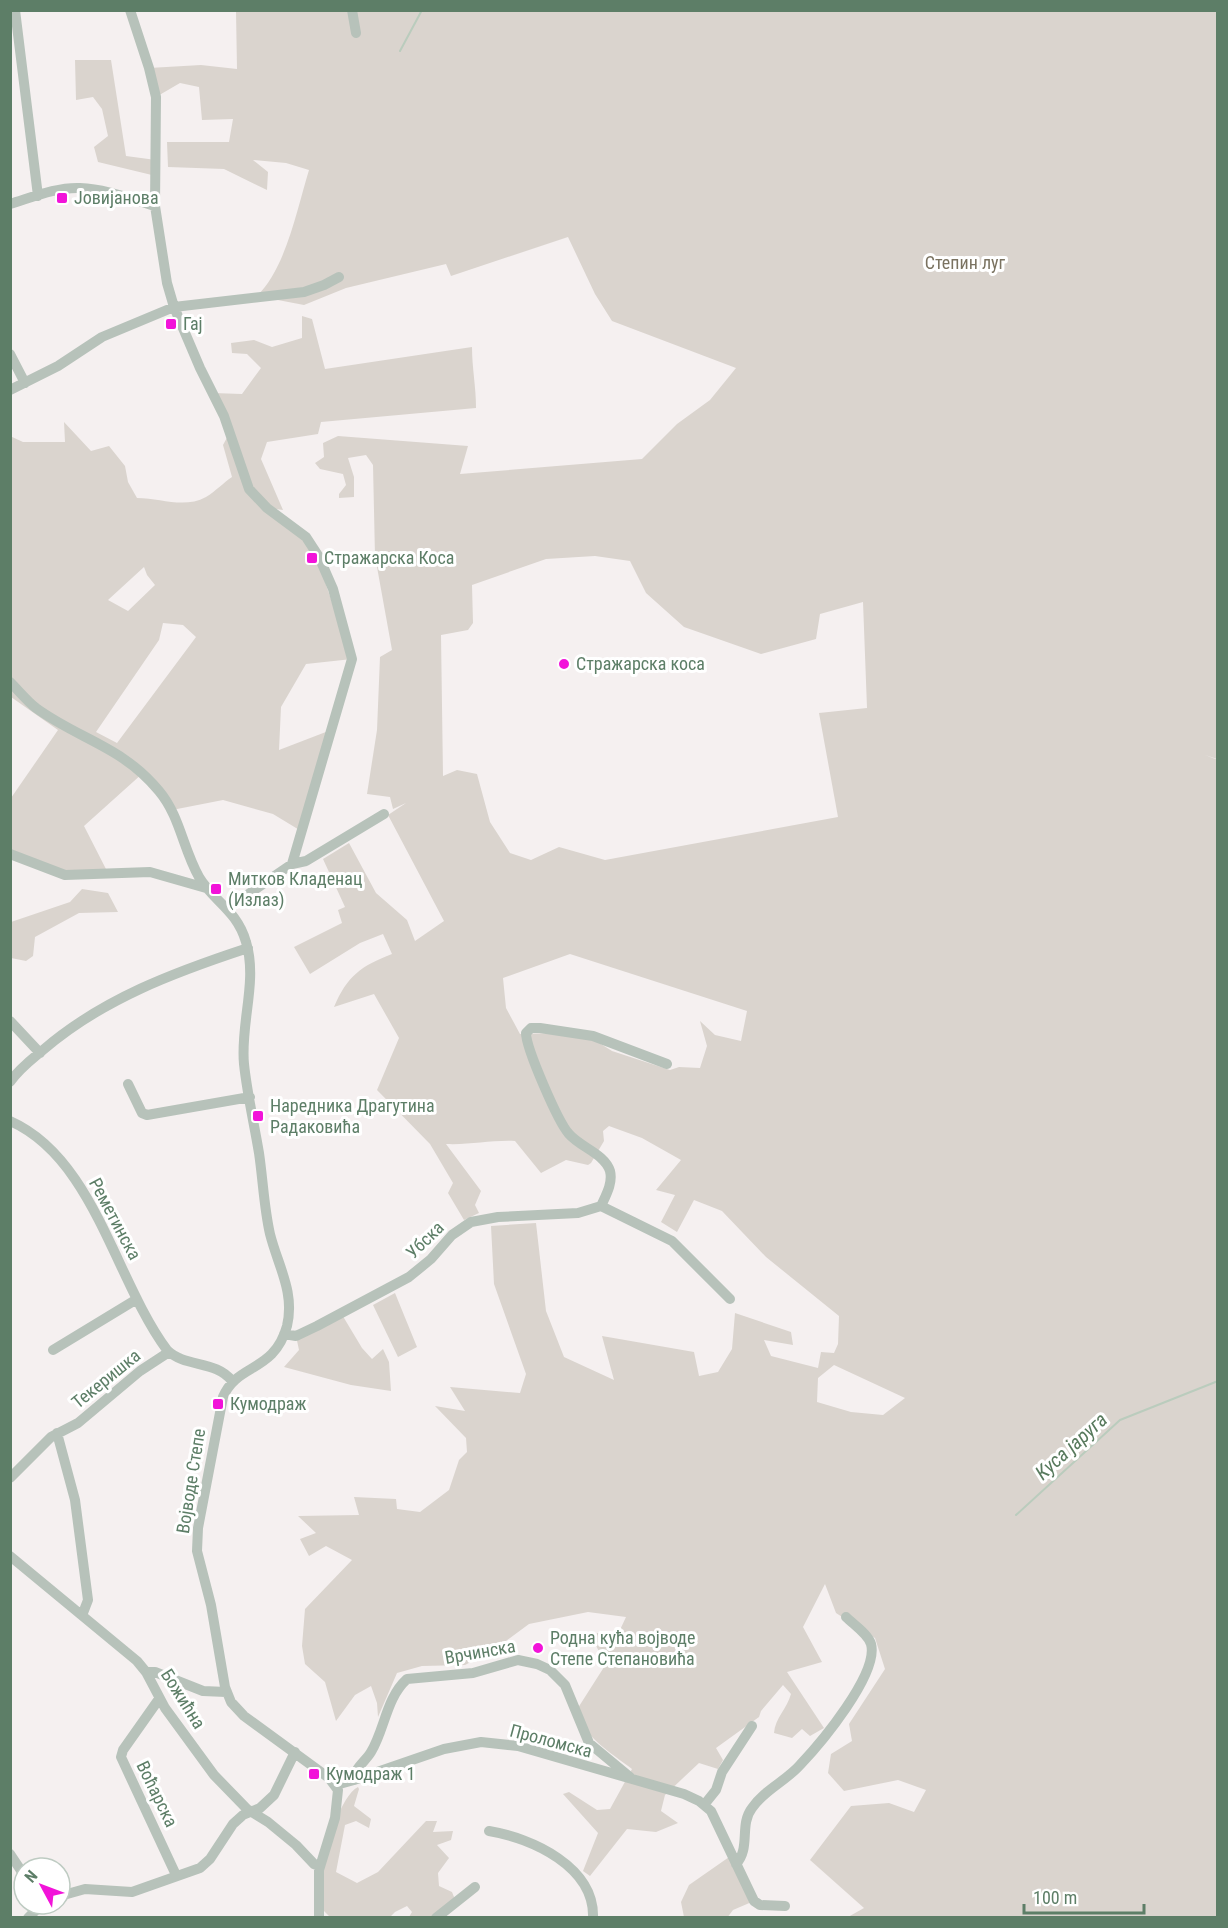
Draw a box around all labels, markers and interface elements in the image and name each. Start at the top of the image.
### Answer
place label: Јовијанова [74,187,159,208]
marker: Јовијанова [55,191,69,205]
park label: Степин луг [925,252,1006,273]
place label: Гај [183,313,203,334]
marker: Гај [164,317,178,331]
place label: Стражарска Коса [324,547,454,568]
marker: Стражарска Коса [305,551,319,565]
place label: Стражарска коса [576,653,705,674]
marker: Стражарска коса [557,657,571,671]
place label: Митков Кладенац (Излаз) [228,868,362,911]
marker: Митков Кладенац (Излаз) [209,882,223,896]
place label: Наредника Драгутина Радаковића [270,1095,435,1137]
marker: Наредника Драгутина Радаковића [251,1109,265,1123]
street label: Реметинска [85,1174,146,1263]
street label: Убска [401,1217,448,1263]
street label: Текеришка [67,1345,144,1413]
place label: Кумодраж [230,1393,306,1414]
marker: Кумодраж [211,1397,225,1411]
water label: Куса јаруга [1030,1407,1112,1485]
street label: Војводе Степе [172,1427,209,1535]
place label: Родна кућа војводе Степе Степановића [550,1627,695,1669]
street label: Врчинска [443,1635,517,1668]
marker: Родна кућа војводе Степе Степановића [531,1641,545,1655]
street label: Божићна [157,1665,210,1733]
street label: Проломска [508,1719,595,1762]
street label: Воћарска [132,1757,182,1830]
place label: Кумодраж 1 [326,1763,415,1784]
marker: Кумодраж 1 [307,1767,321,1781]
north arrow [12,1856,72,1916]
text: N [21,1867,41,1886]
scale bar [1024,1877,1144,1915]
text: 100 m [1033,1887,1077,1908]

